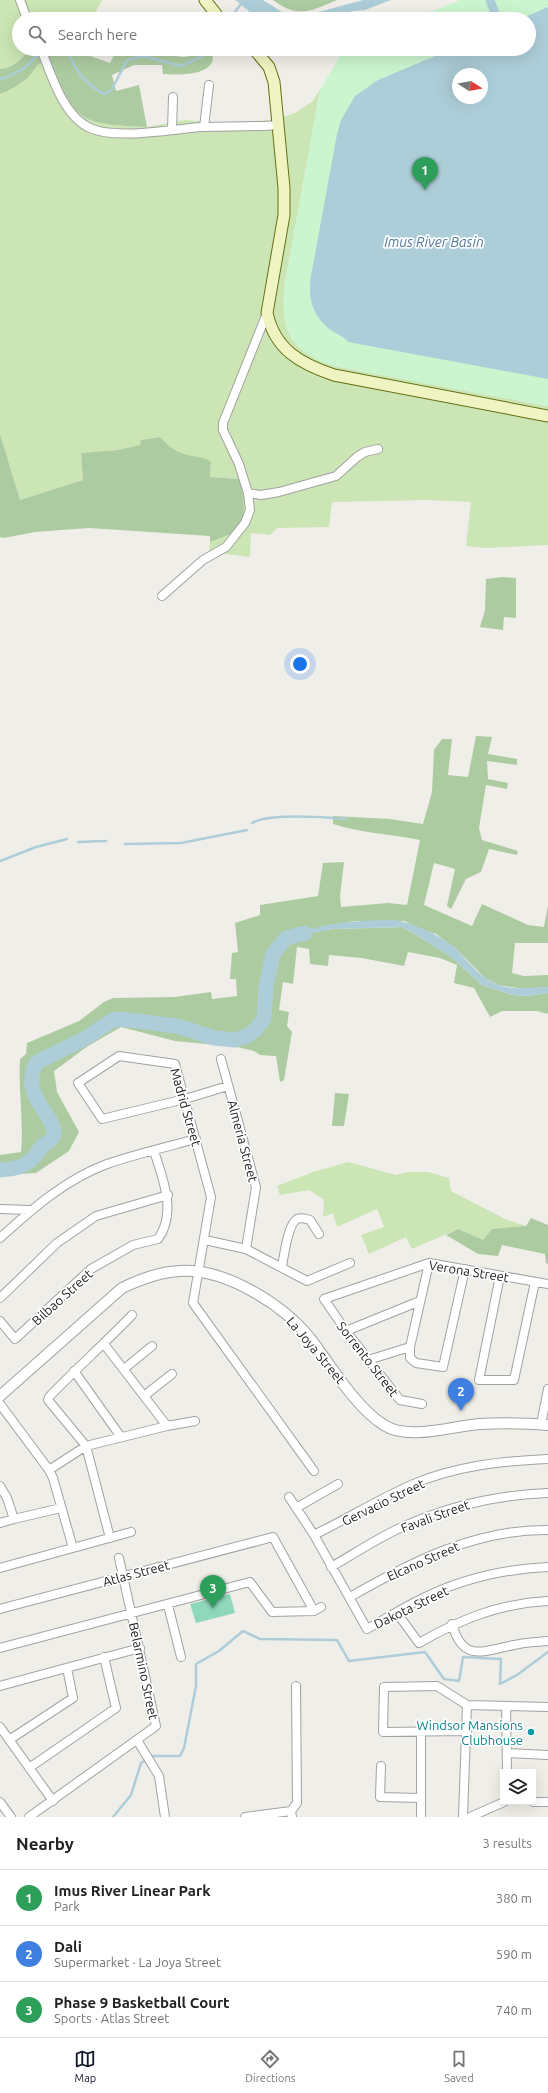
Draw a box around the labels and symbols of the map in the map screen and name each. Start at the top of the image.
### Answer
north arrow [452,68,488,104]
pin: 1 [412,157,438,190]
water label: Imus River Basin [384,234,484,250]
your location [290,654,310,674]
street label: Madrid Street [168,1066,204,1148]
street label: Almeria Street [225,1098,261,1184]
street label: Verona Street [428,1258,510,1284]
street label: Bilbao Street [29,1266,95,1328]
street label: La Joya Street [284,1314,348,1386]
street label: Sorrento Street [335,1319,401,1399]
pin: 2 [448,1378,474,1411]
street label: Gervacio Street [339,1476,427,1528]
street label: Favali Street [399,1497,471,1535]
street label: Elcano Street [385,1539,461,1583]
street label: Atlas Street [101,1557,171,1589]
pin: 3 [200,1575,226,1608]
street label: Dakota Street [372,1583,450,1631]
street label: Belarmino Street [127,1621,161,1721]
place label: Windsor Mansions Clubhouse [417,1718,523,1747]
marker: Windsor Mansions Clubhouse [526,1727,536,1737]

